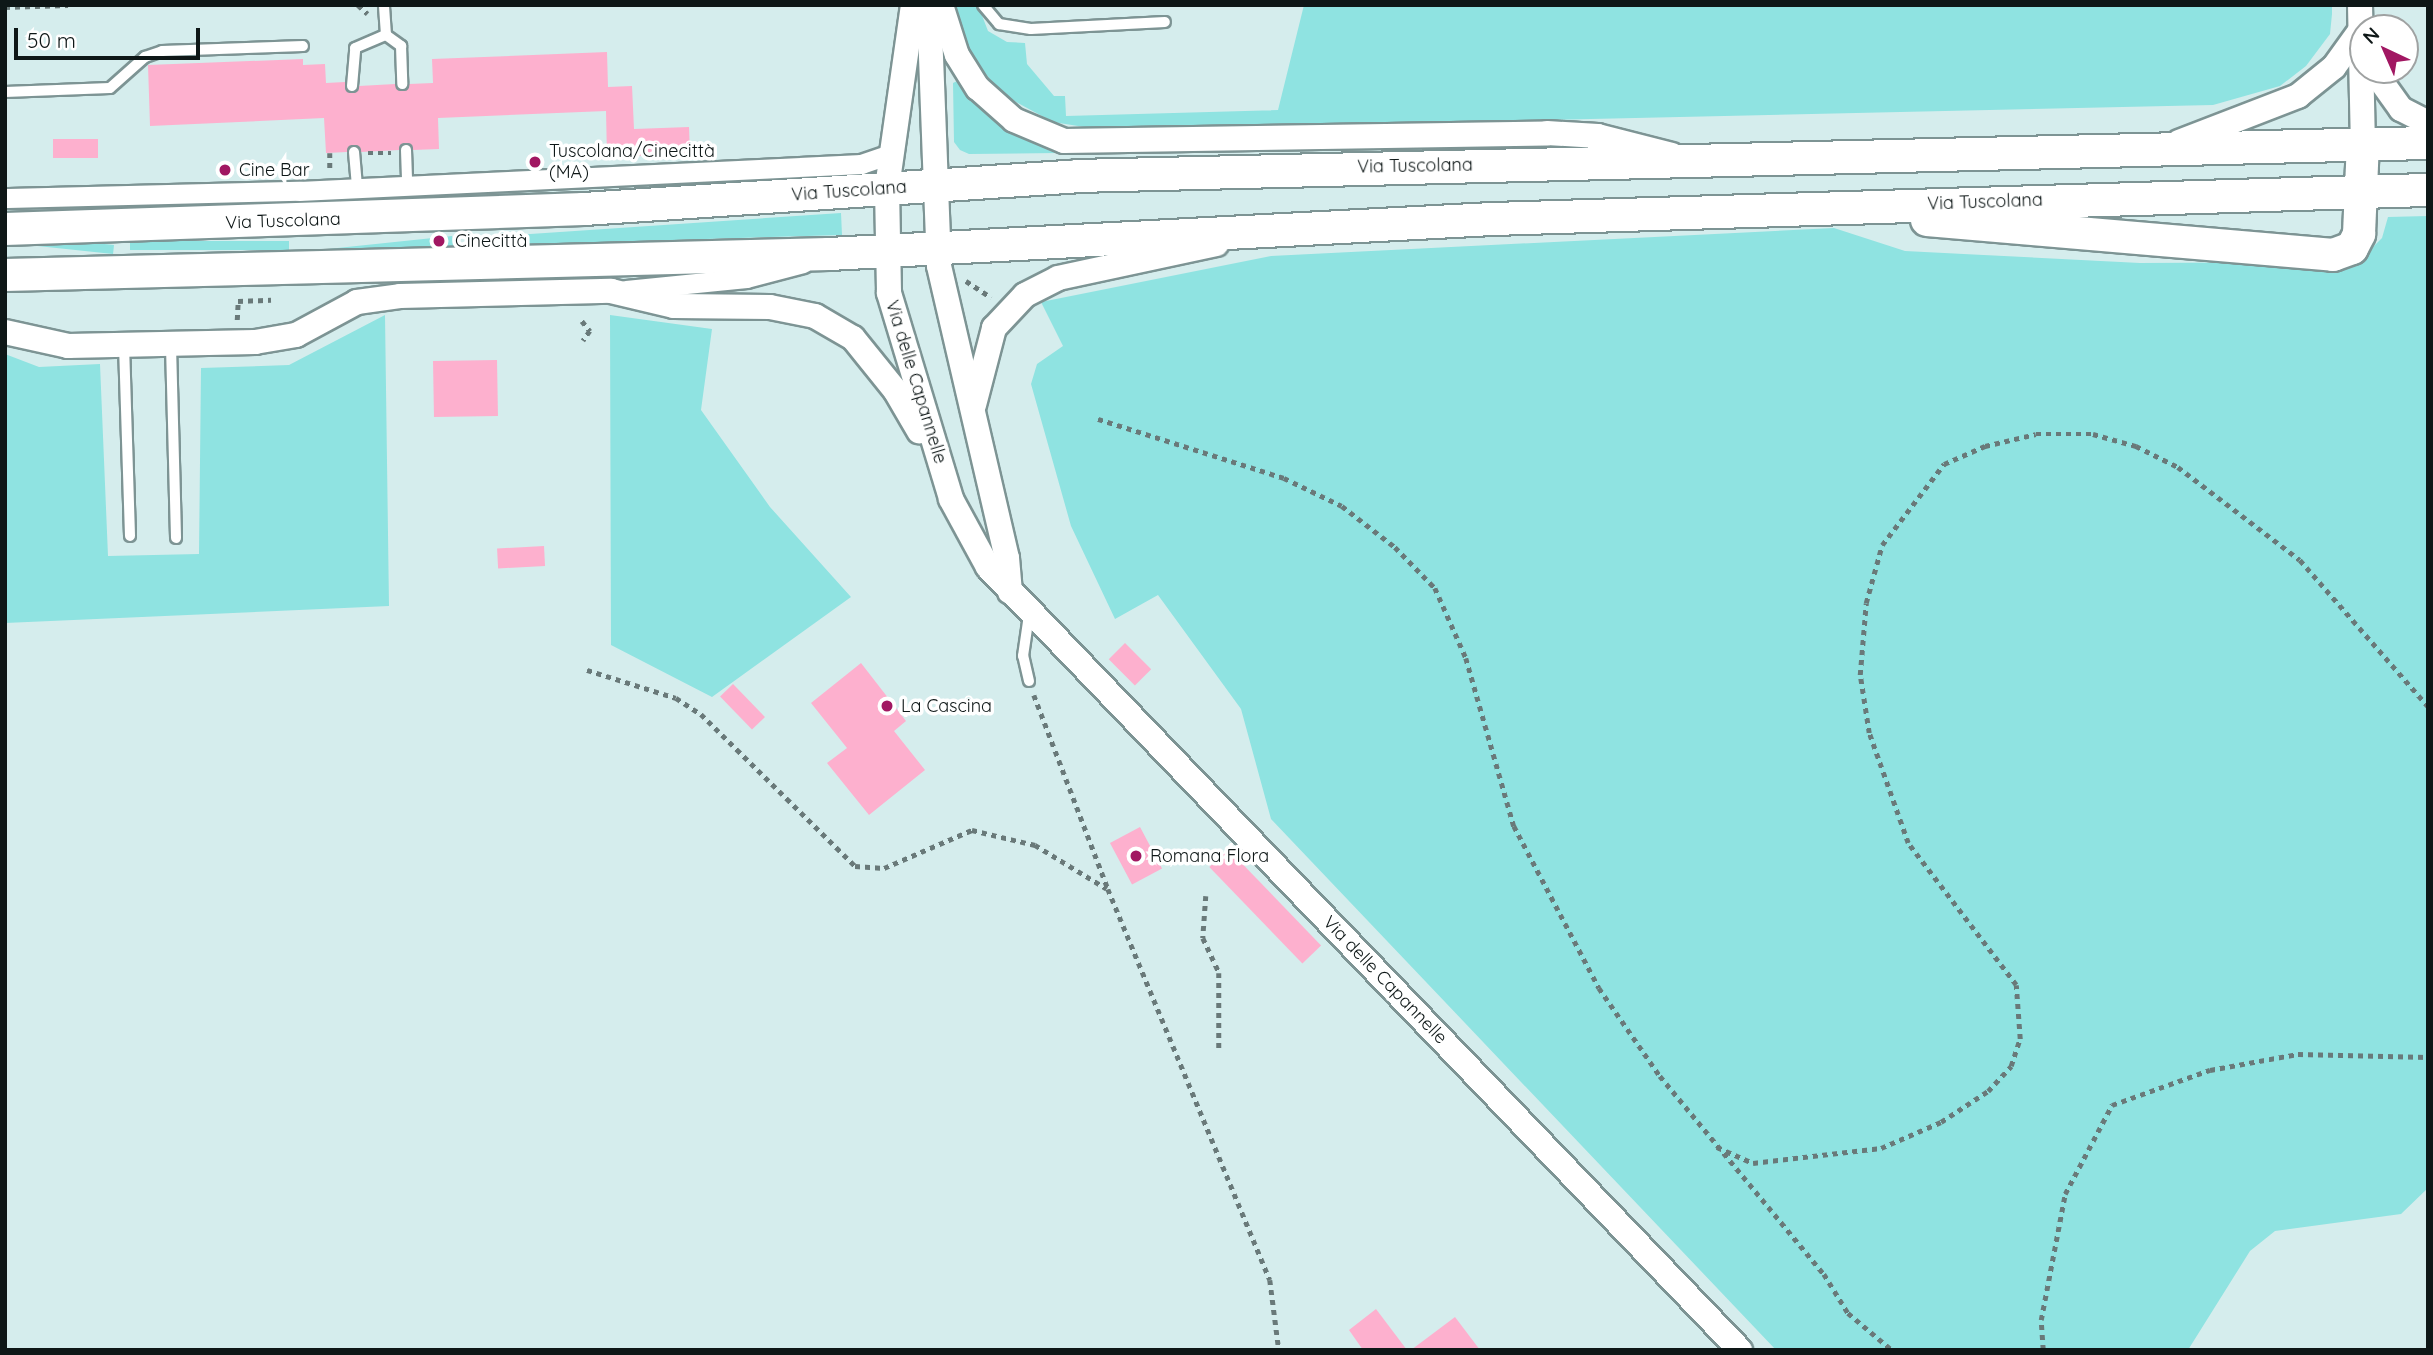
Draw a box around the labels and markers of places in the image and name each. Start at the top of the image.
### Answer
place label: Tuscolana/Cinecittà (MA) [549,141,715,184]
marker: Tuscolana/Cinecittà (MA) [527,154,543,170]
place label: Cine Bar [239,159,310,181]
marker: Cine Bar [217,162,233,178]
place label: Cinecittà [455,230,527,252]
marker: Cinecittà [429,231,449,251]
place label: La Cascina [901,695,992,717]
marker: La Cascina [879,698,895,714]
place label: Romana Flora [1150,845,1269,867]
marker: Romana Flora [1128,848,1144,864]

